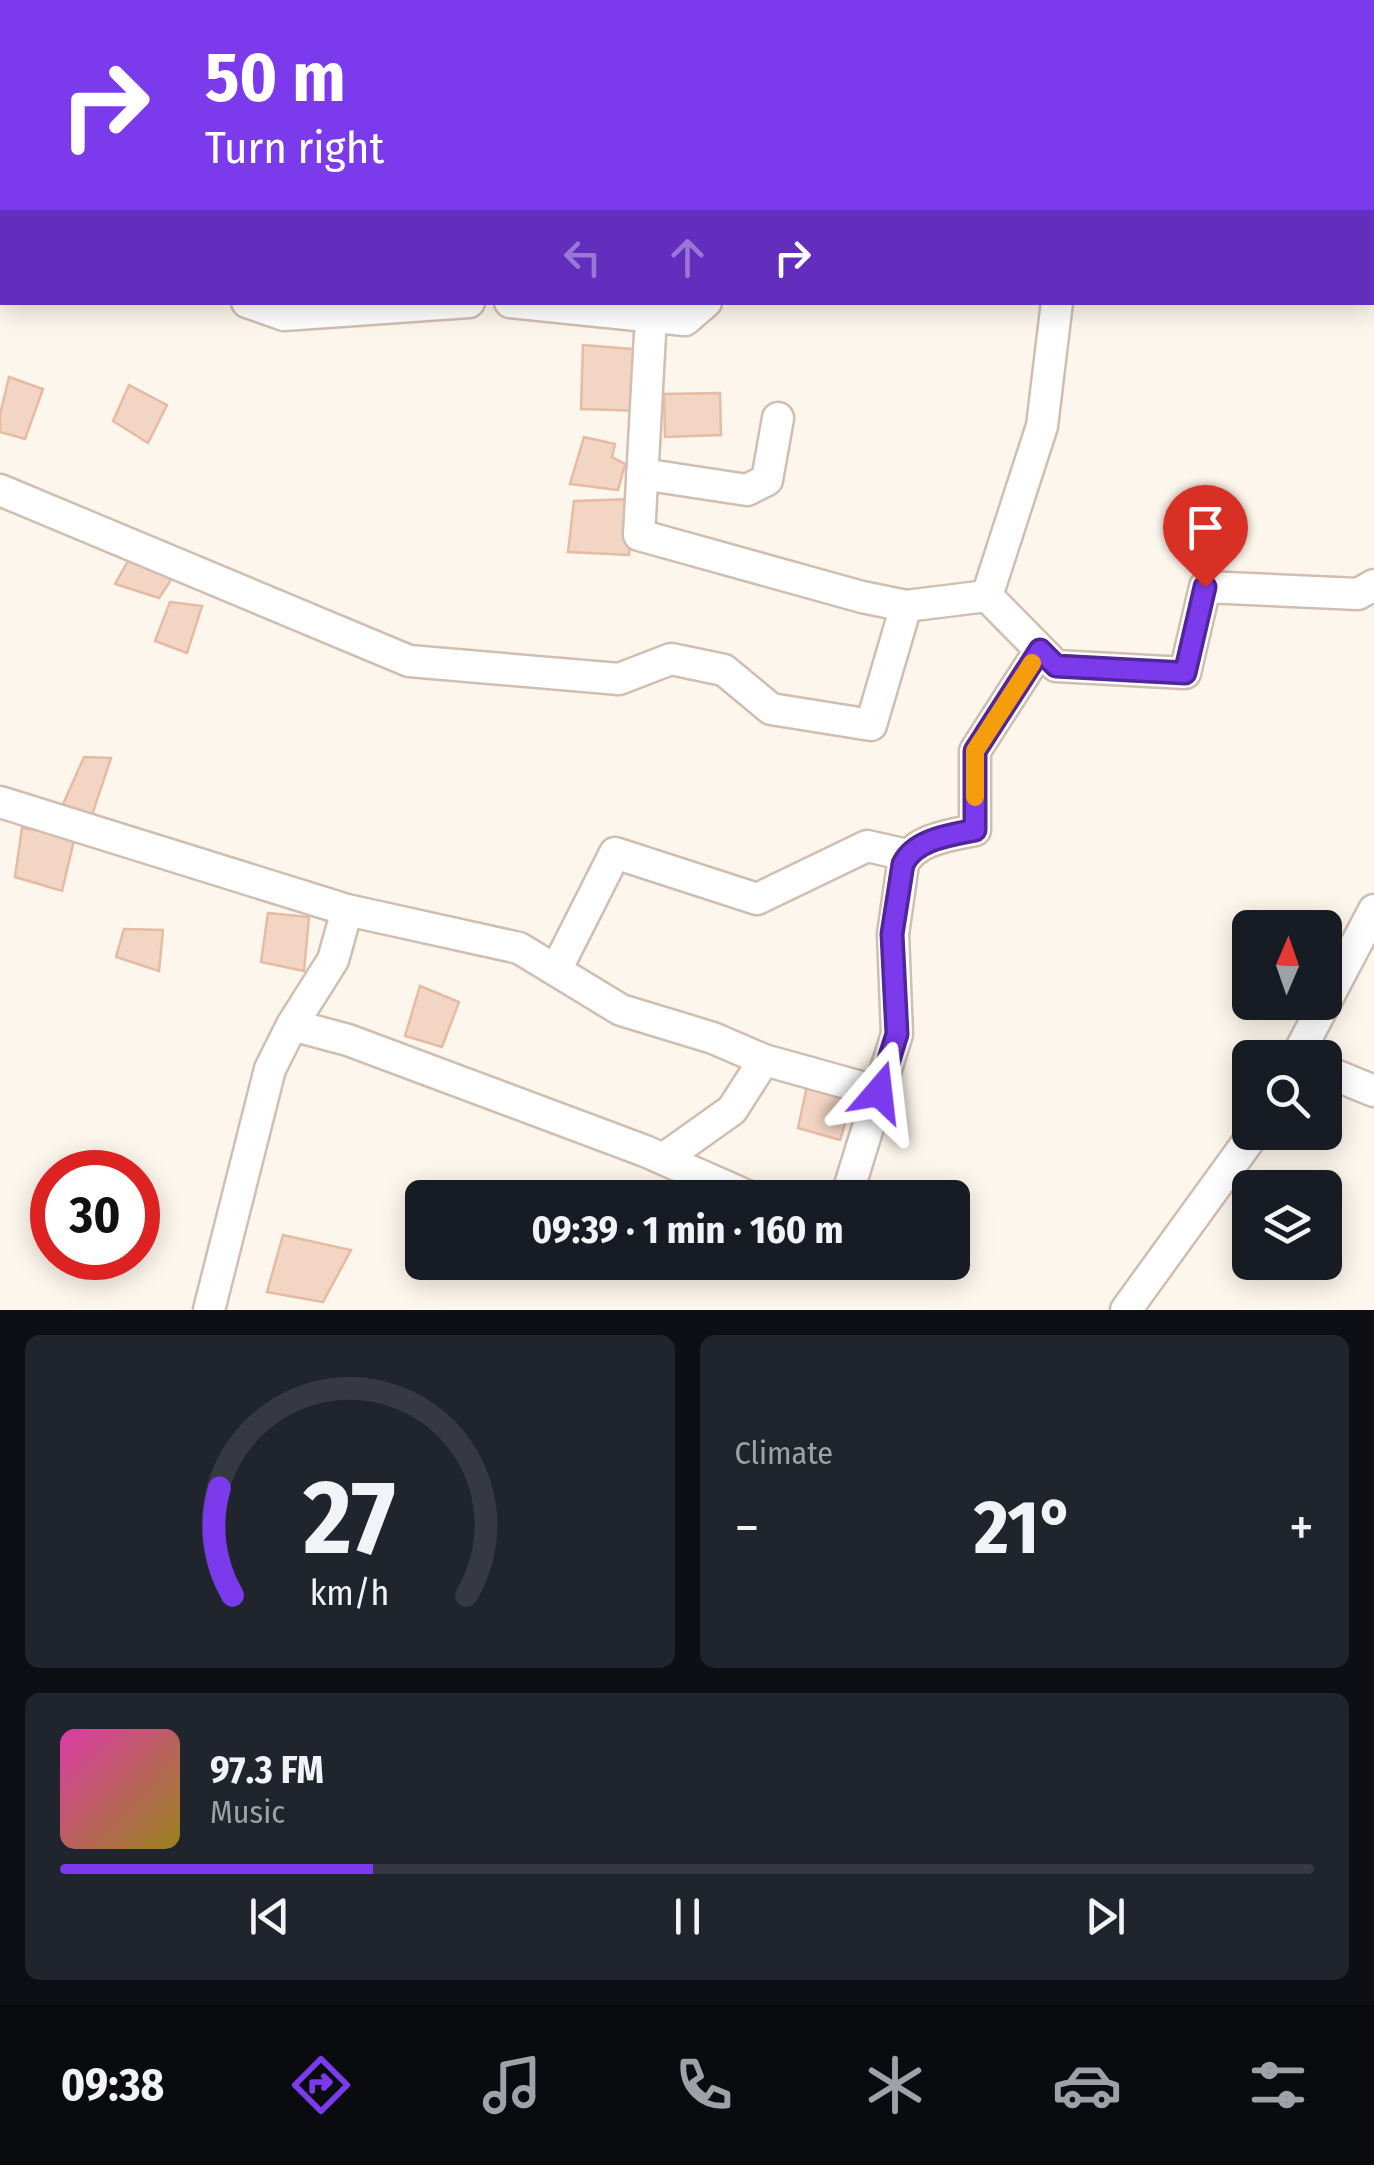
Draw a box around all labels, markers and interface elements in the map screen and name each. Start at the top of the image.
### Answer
text: 50 m [205,36,346,120]
icon: right [40,40,170,170]
text: Turn right [205,121,384,175]
icon: left [555,230,610,285]
icon: ahead [660,230,715,285]
icon: right [765,230,820,285]
pin [1163,485,1248,588]
icon: arrive [1178,500,1233,555]
north arrow [1232,910,1342,1020]
map controls [1232,910,1342,1280]
position arrow [827,1040,931,1144]
button: search [1232,1040,1342,1150]
speed limit sign: 30 [30,1150,160,1280]
button: layers [1232,1170,1342,1280]
text: 09:39 · 1 min · 160 m [531,1207,844,1253]
text: Climate [735,1434,833,1472]
text: 27 [303,1456,396,1581]
text: 21° [974,1483,1074,1573]
text: − [735,1495,759,1561]
text: + [1289,1495,1314,1561]
text: km/h [310,1572,390,1614]
text: 97.3 FM [210,1747,324,1793]
text: Music [210,1793,285,1831]
icon: previous [242,1889,297,1944]
icon: pause [660,1889,715,1944]
icon: next [1078,1889,1133,1944]
icon: directions [286,2050,356,2120]
icon: music [477,2050,547,2120]
icon: phone [669,2050,739,2120]
icon: climate [860,2050,930,2120]
icon: car [1052,2050,1122,2120]
icon: filters [1243,2050,1313,2120]
text: 09:38 [61,2058,164,2112]

